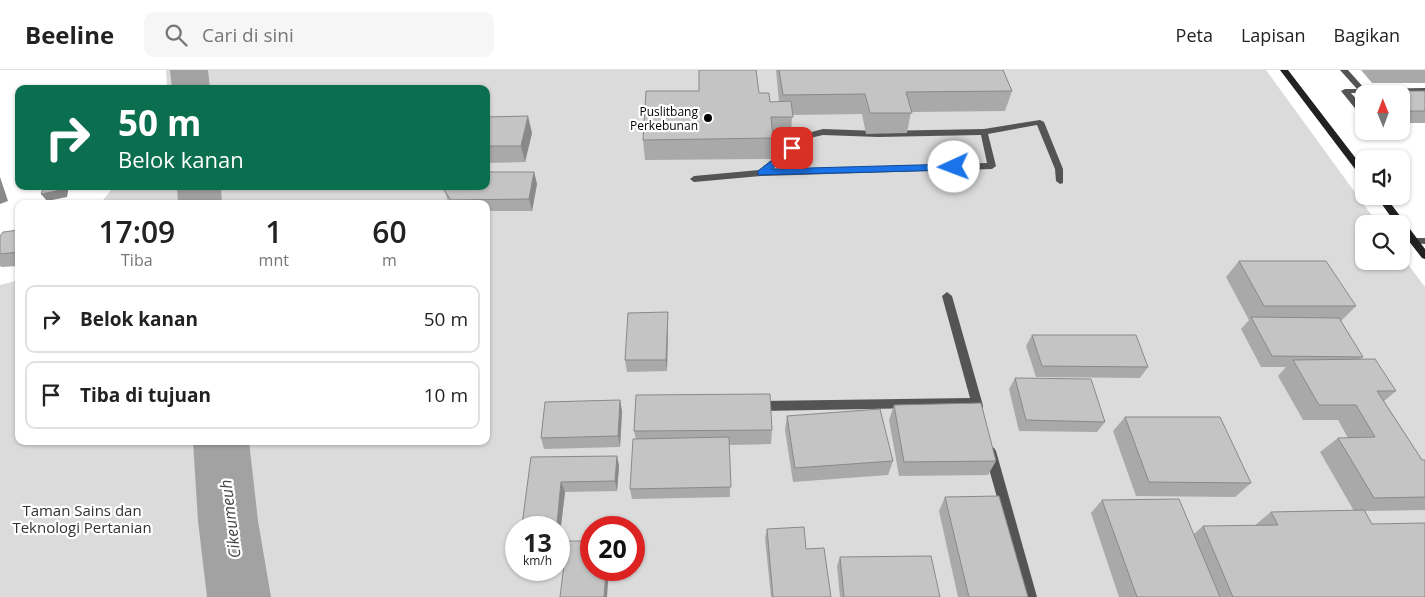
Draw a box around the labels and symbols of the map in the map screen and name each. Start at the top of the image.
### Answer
north arrow [1355,85,1410,140]
place label: Puslitbang Perkebunan [630,103,698,134]
marker: Puslitbang Perkebunan [702,112,714,124]
pin [771,127,813,169]
position arrow [927,140,979,192]
water label: Cikeumeuh [214,479,246,559]
park label: Taman Sains dan Teknologi Pertanian [12,500,152,537]
speed limit sign: 20 [580,516,645,581]

